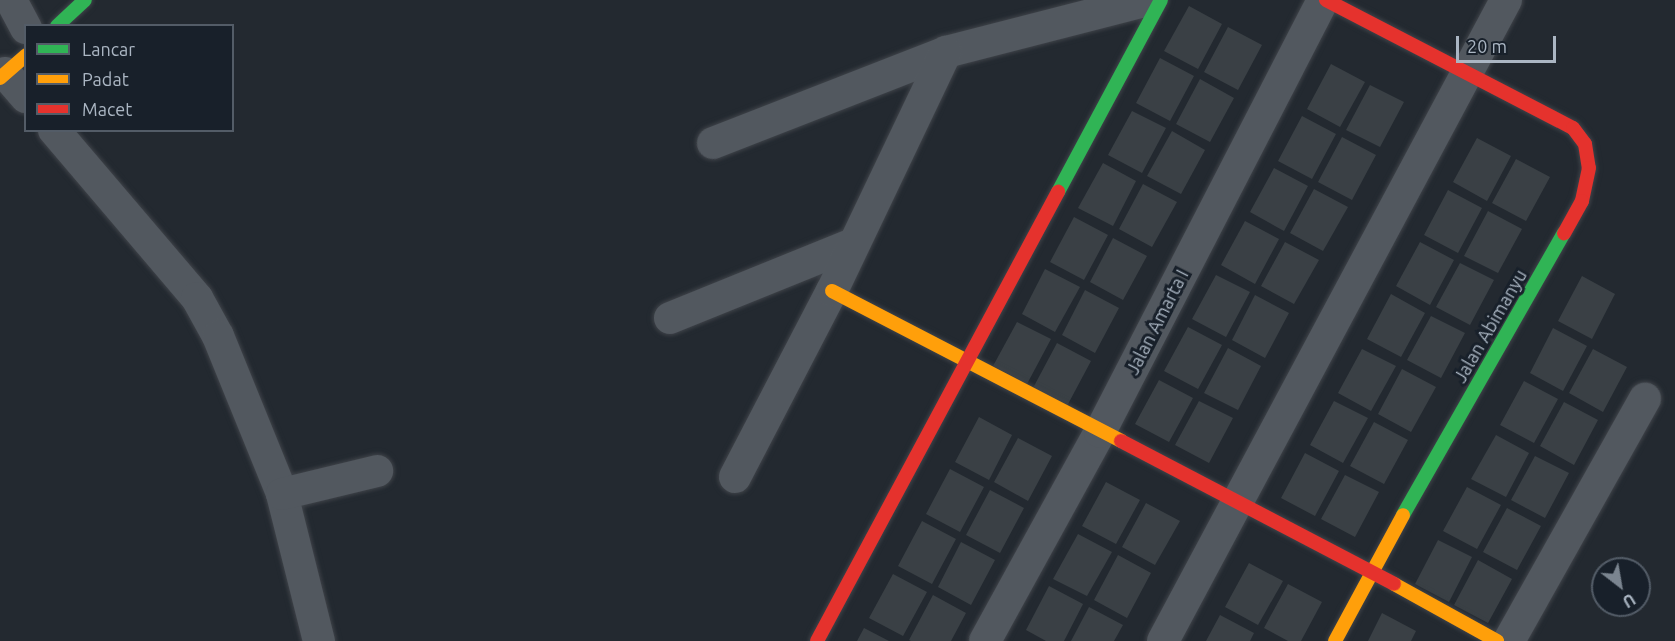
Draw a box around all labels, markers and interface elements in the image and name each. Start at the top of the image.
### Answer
legend [24,24,234,132]
scale bar [1459,24,1560,62]
text: 20 m [1467,36,1507,56]
text: Lancar [82,39,135,59]
text: Padat [82,69,129,89]
text: Macet [82,99,132,119]
street label: Jalan Amarta I [1121,266,1193,378]
street label: Jalan Abimanyu [1449,266,1531,386]
north arrow [1591,557,1651,617]
text: U [1620,590,1639,611]

